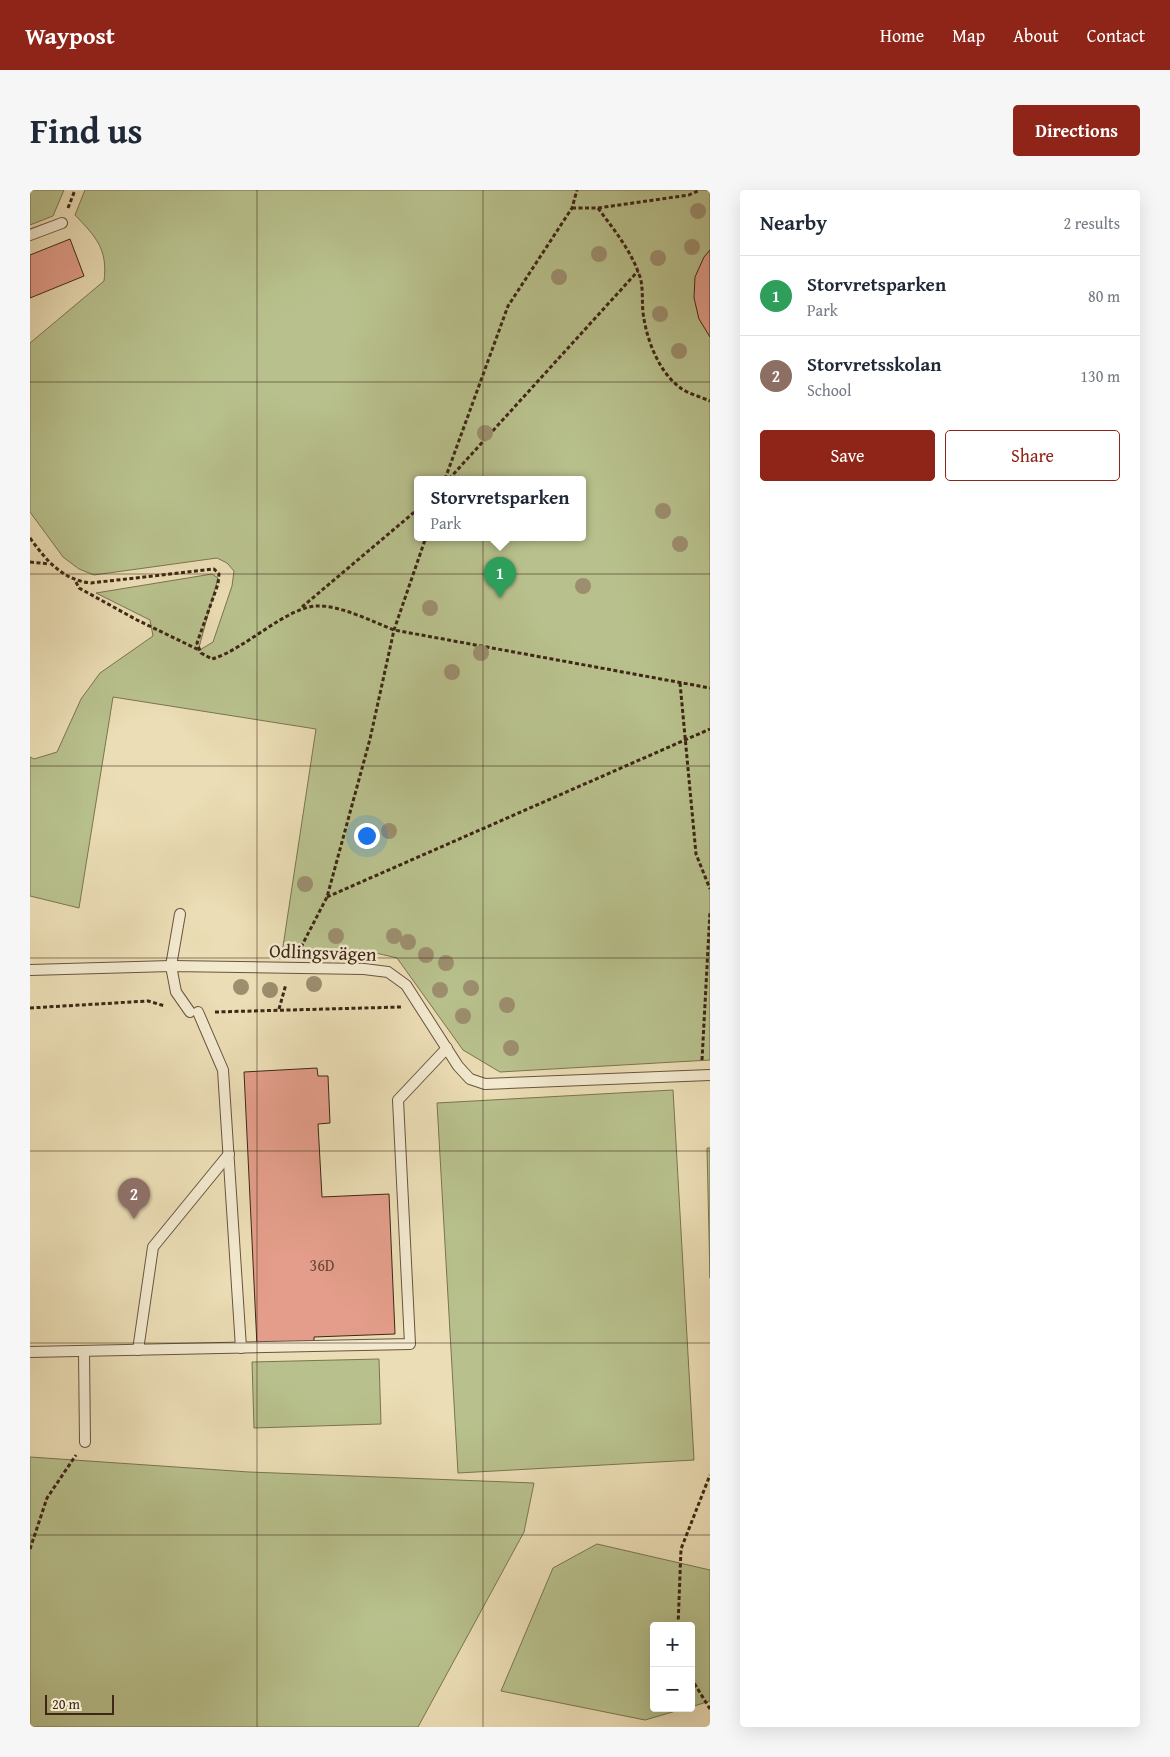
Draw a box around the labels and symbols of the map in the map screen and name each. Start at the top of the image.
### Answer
pin: 1 [484,557,516,598]
your location [354,823,380,849]
street label: Odlingsvägen [269,936,378,968]
pin: 2 [118,1178,150,1219]
house number: 36D [309,1253,335,1277]
scale bar [45,1692,114,1715]

